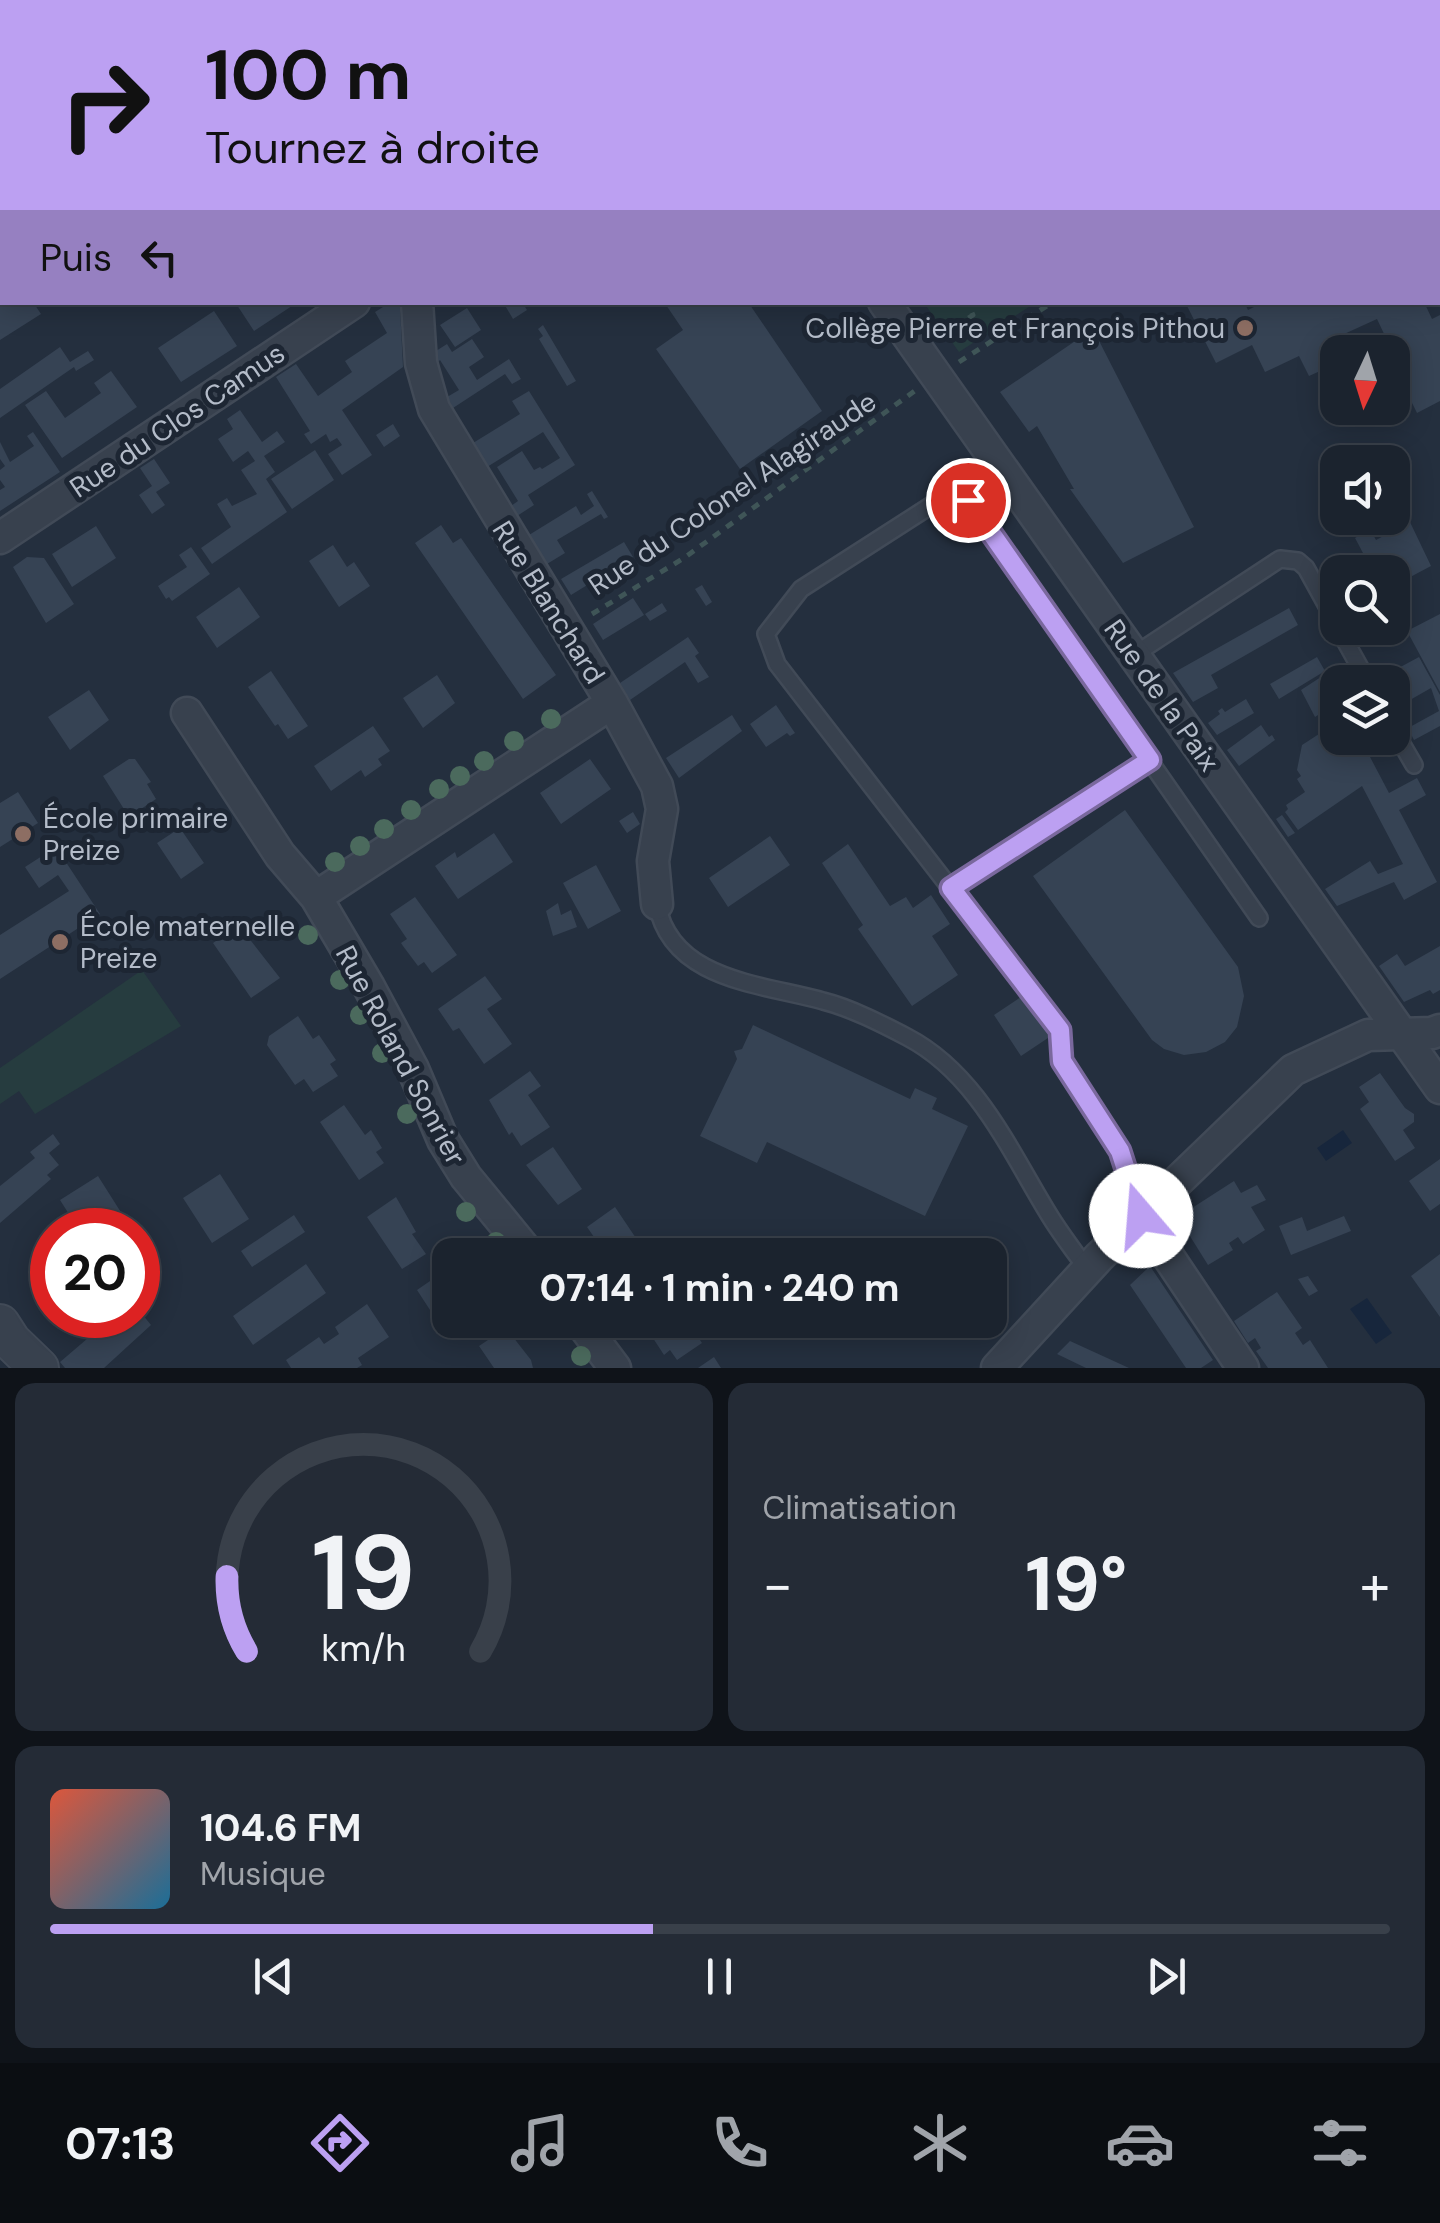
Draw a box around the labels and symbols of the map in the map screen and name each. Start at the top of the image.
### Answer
place label: Collège Pierre et François Pithou [805,310,1225,347]
marker: Collège Pierre et François Pithou [1234,317,1256,339]
street label: Rue du Clos Camus [63,335,292,506]
north arrow [1320,335,1410,425]
street label: Rue du Colonel Alagiraude [581,383,883,604]
pin [926,458,1011,543]
street label: Rue Blanchard [484,514,613,691]
street label: Rue de la Paix [1096,612,1228,779]
place label: École primaire Preize [43,800,228,869]
marker: École primaire Preize [12,823,34,845]
place label: École maternelle Preize [80,908,295,977]
marker: École maternelle Preize [49,931,71,953]
street label: Rue Roland Sonrier [327,939,474,1171]
position arrow [1089,1164,1193,1268]
speed limit sign: 20 [30,1208,160,1338]

